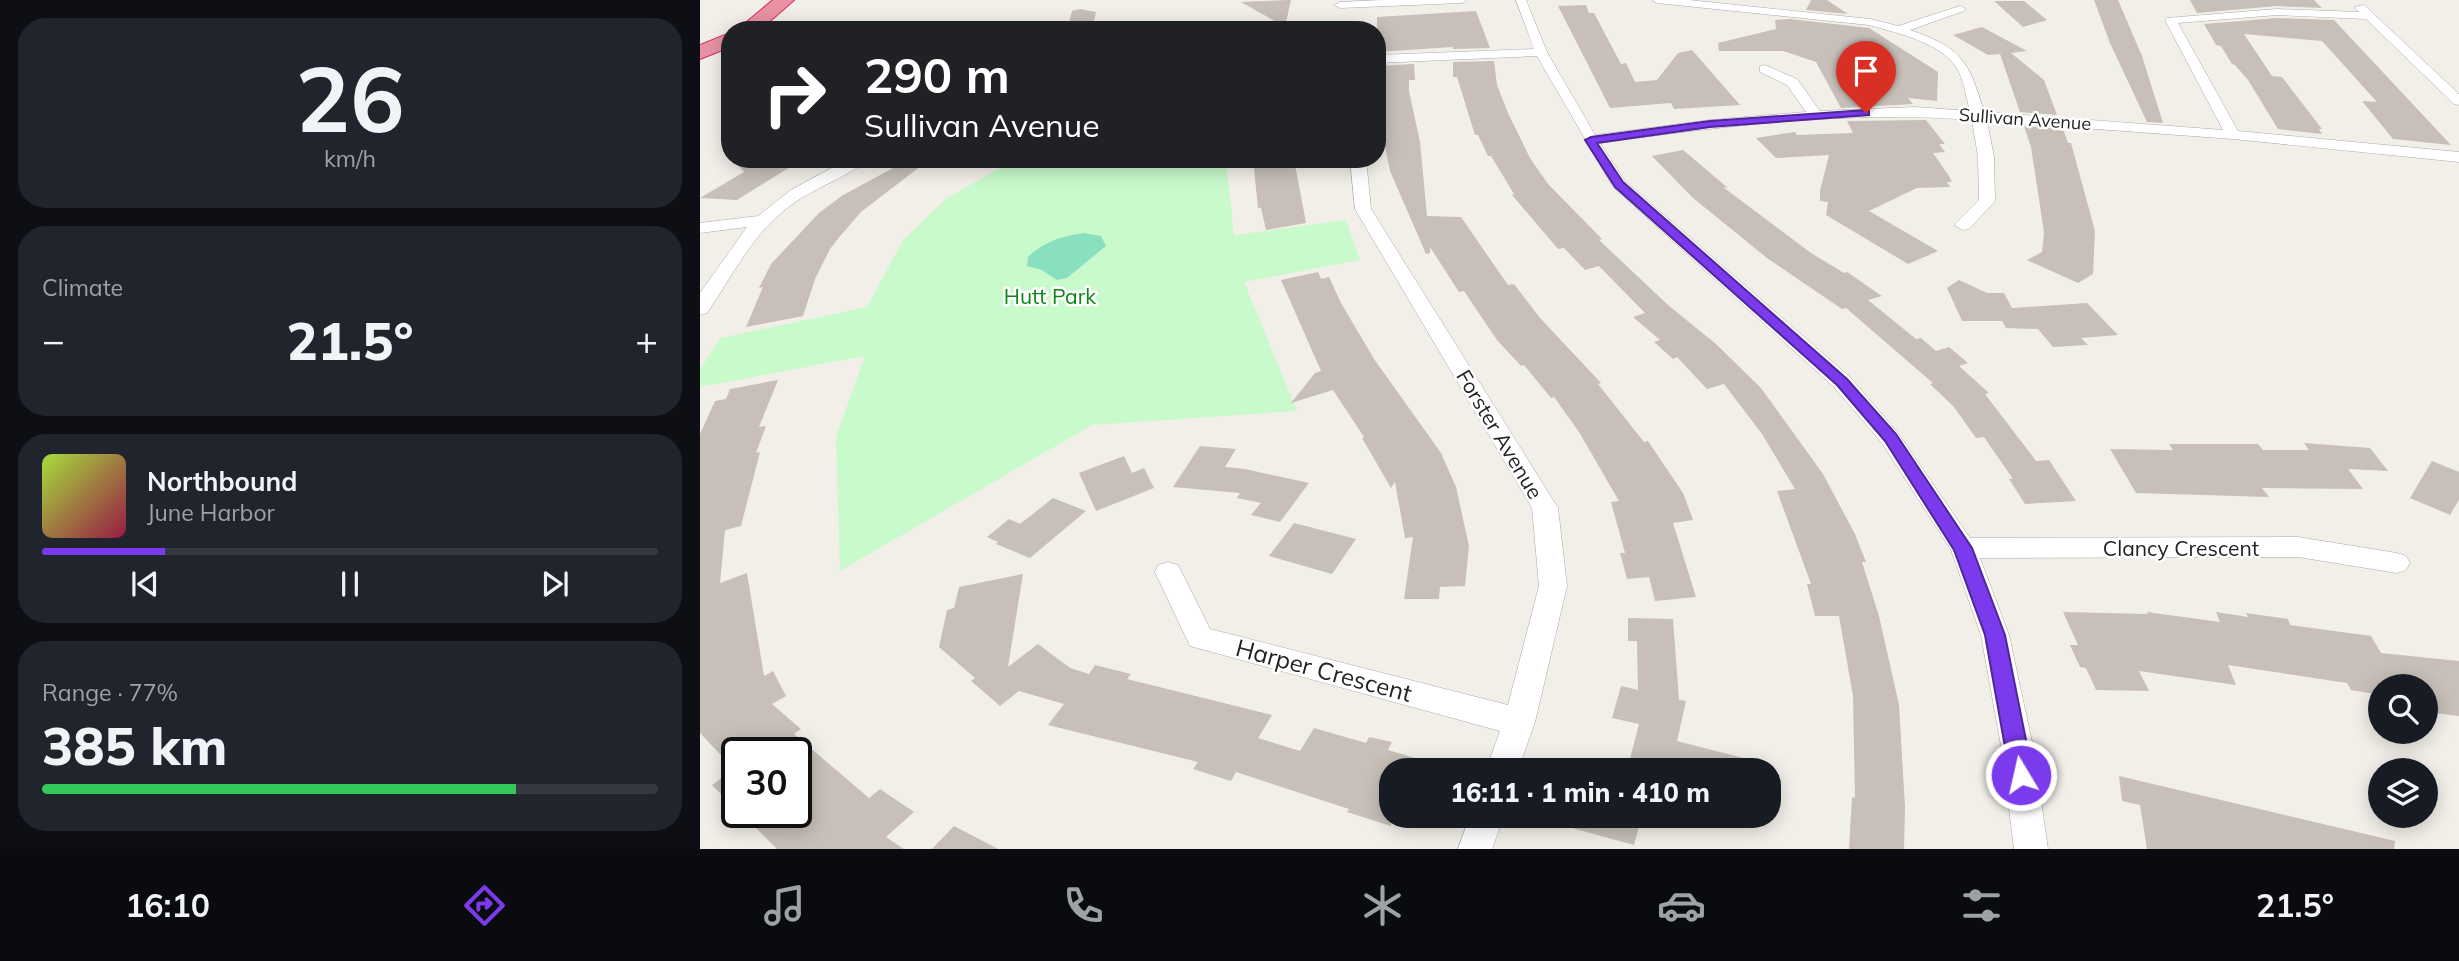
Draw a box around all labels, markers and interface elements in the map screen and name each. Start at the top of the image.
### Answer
text: 26 [295,41,405,155]
pin [1836,41,1896,113]
text: 290 m [864,44,1010,105]
icon: right [749,49,840,140]
icon: arrive [1847,52,1885,90]
street label: Sullivan Avenue [1958,103,2092,135]
text: Sullivan Avenue [864,105,1100,145]
text: km/h [324,144,376,173]
text: Climate [42,273,123,302]
park label: Hutt Park [1004,283,1096,309]
text: 21.5° [286,308,414,373]
text: − [42,316,65,364]
text: + [635,316,658,364]
street label: Forster Avenue [1451,365,1549,503]
text: Northbound [147,465,297,498]
text: June Harbor [147,498,275,527]
street label: Clancy Crescent [2103,535,2259,561]
icon: previous [126,565,164,603]
icon: pause [331,565,369,603]
icon: next [536,565,574,603]
street label: Harper Crescent [1233,632,1415,708]
map controls [2368,674,2438,828]
button: search [2368,674,2438,744]
text: Range · 77% [42,678,178,707]
text: 385 km [42,713,227,778]
speed limit sign: 30 [721,737,812,828]
position arrow [1984,738,2058,812]
button: layers [2368,758,2438,828]
text: 16:11 · 1 min · 410 m [1450,776,1710,809]
icon: directions [460,881,509,930]
icon: music [760,881,809,930]
icon: phone [1059,881,1108,930]
icon: climate [1358,881,1407,930]
icon: car [1657,881,1706,930]
icon: filters [1957,881,2006,930]
text: 16:10 [125,885,210,925]
text: 21.5° [2256,885,2334,925]

